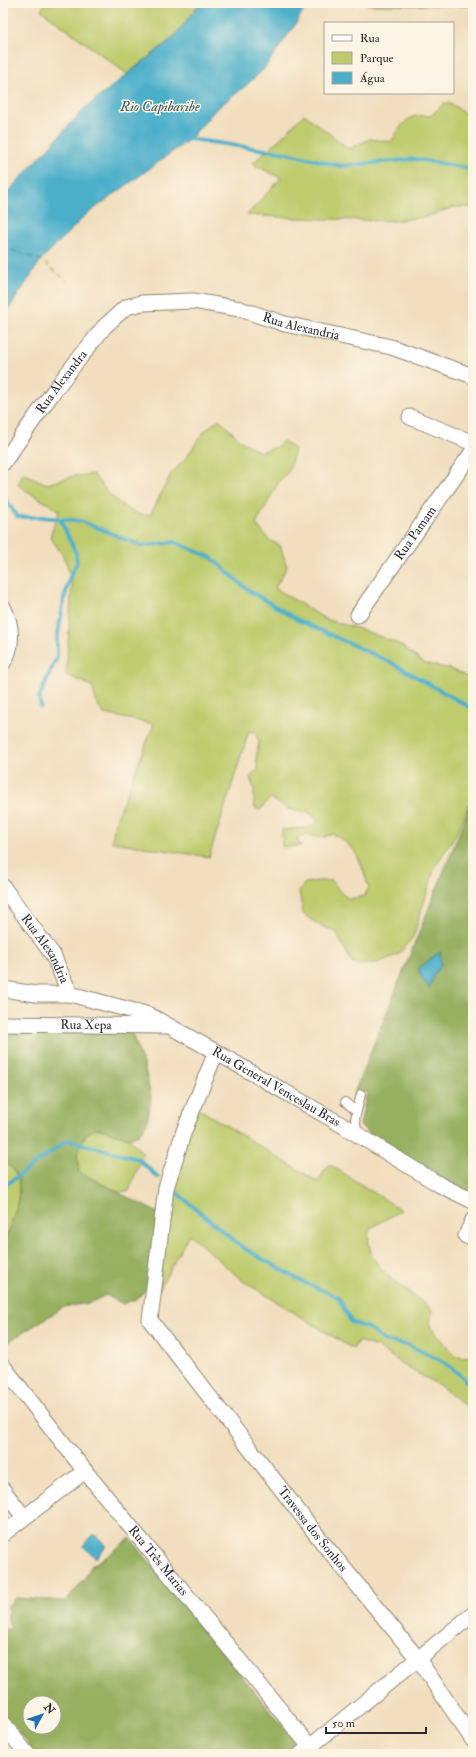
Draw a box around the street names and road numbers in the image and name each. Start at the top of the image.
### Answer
street label: Rua Alexandria [260,309,342,344]
street label: Rua Alexandra [32,346,91,417]
street label: Rua Pamam [391,503,440,563]
street label: Rua Alexandria [18,911,73,986]
street label: Rua Xepa [60,1017,112,1034]
street label: Rua General Venceslau Bras [209,1043,343,1130]
street label: Travessa dos Sonhos [274,1483,352,1575]
street label: Rua Três Marias [125,1522,192,1599]

